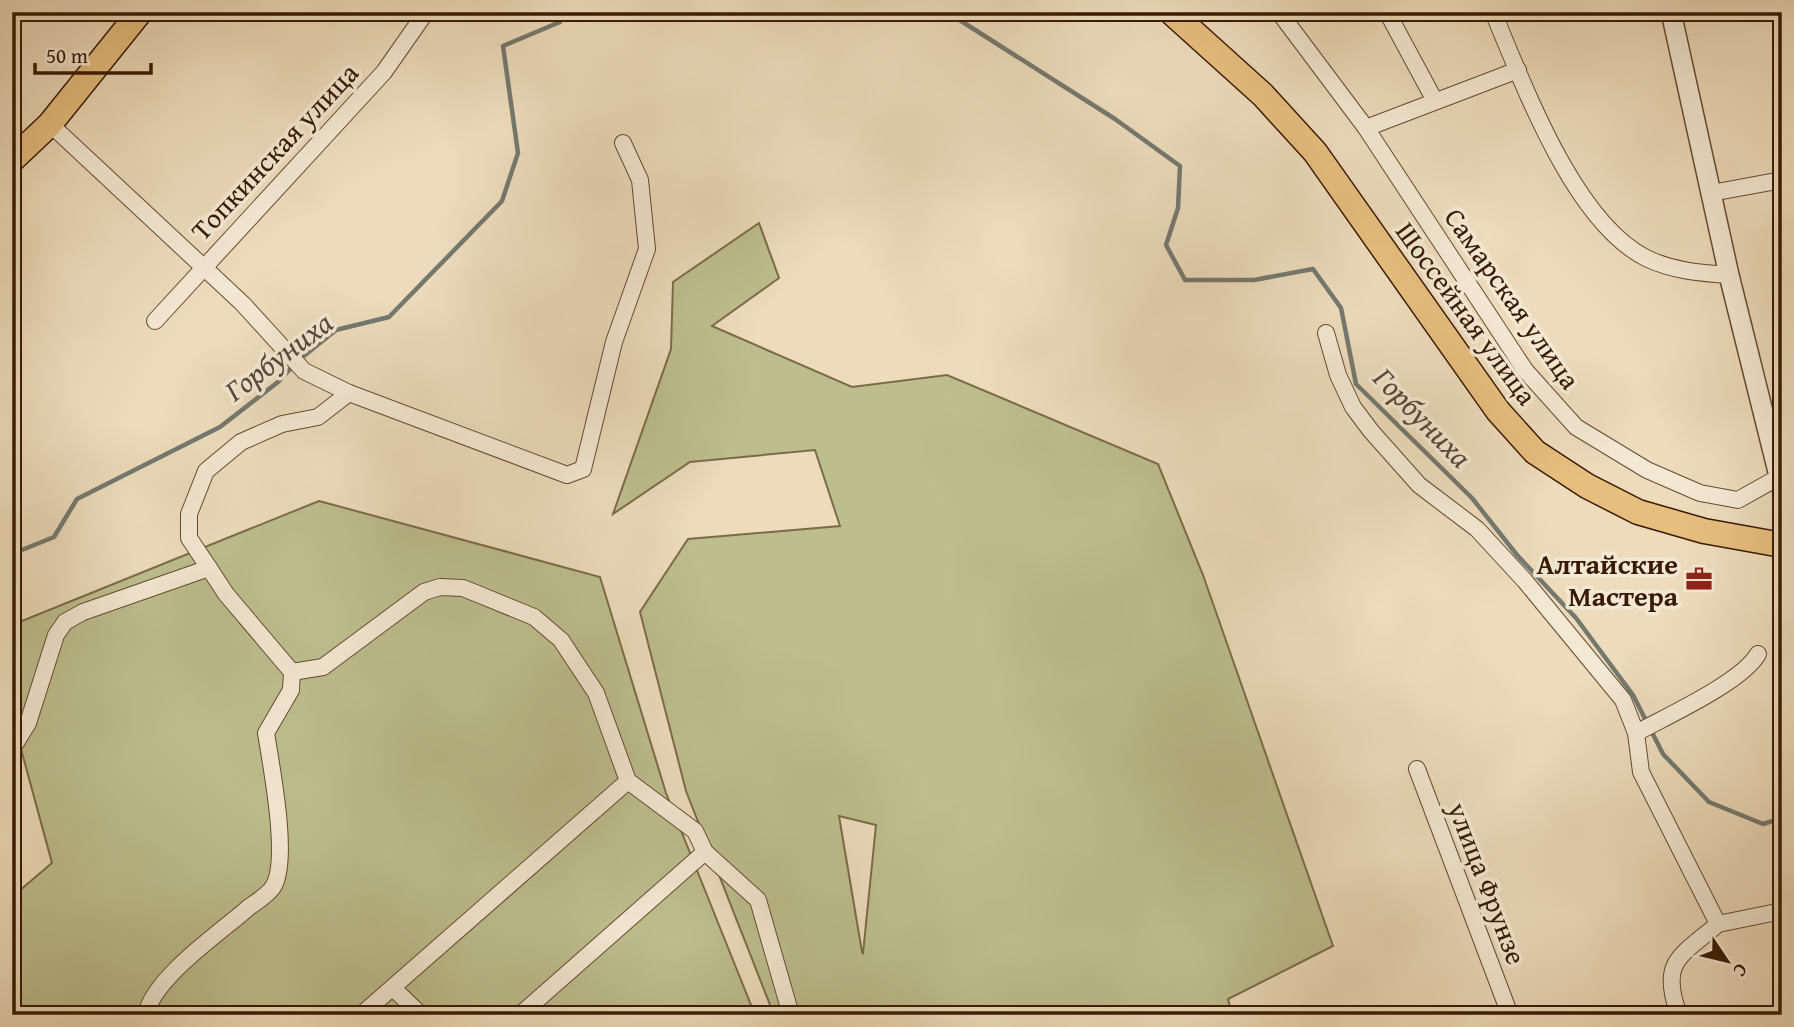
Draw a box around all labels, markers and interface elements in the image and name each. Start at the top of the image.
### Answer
scale bar [35,32,150,76]
text: 50 m [46,40,88,71]
street label: Топкинская улица [181,53,368,249]
street label: Самарская улица [1435,199,1591,398]
street label: Шоссейная улица [1386,213,1548,414]
water label: Горбуниха [214,301,341,412]
water label: Горбуниха [1363,356,1483,478]
place label: Алтайские Мастера [1536,543,1679,616]
office icon: Алтайские Мастера [1684,564,1714,594]
street label: улица Фрунзе [1438,795,1538,970]
north arrow [1692,926,1762,996]
text: С [1726,958,1755,983]

